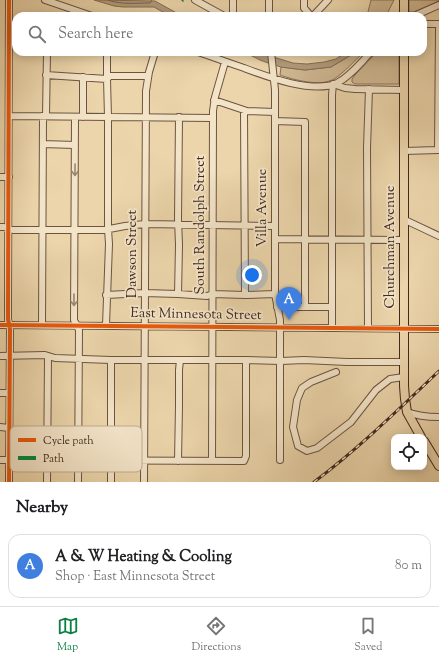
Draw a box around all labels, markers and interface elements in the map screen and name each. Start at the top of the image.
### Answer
search box [12,12,427,56]
icon: search [26,23,48,45]
text: Search here [58,24,133,45]
street label: South Randolph Street [191,155,211,294]
one-way arrow [71,163,78,176]
street label: Villa Avenue [253,169,273,247]
street label: Churchman Avenue [381,185,401,309]
street label: Dawson Street [123,210,143,298]
your location [242,265,262,285]
pin: A [276,287,302,320]
one-way arrow [70,293,78,306]
street label: East Minnesota Street [130,304,262,326]
legend [10,426,142,472]
text: Cycle path [43,433,94,449]
map controls [391,434,427,470]
button: locate [391,434,427,470]
text: Path [43,451,65,467]
text: Nearby [16,496,68,520]
text: A & W Heating & Cooling [55,547,232,568]
text: A [25,557,35,575]
text: 80 m [395,557,422,575]
text: Shop · East Minnesota Street [55,568,215,586]
tab: Map [57,615,79,655]
tab: Directions [192,615,241,655]
tab: Saved [354,615,382,655]

